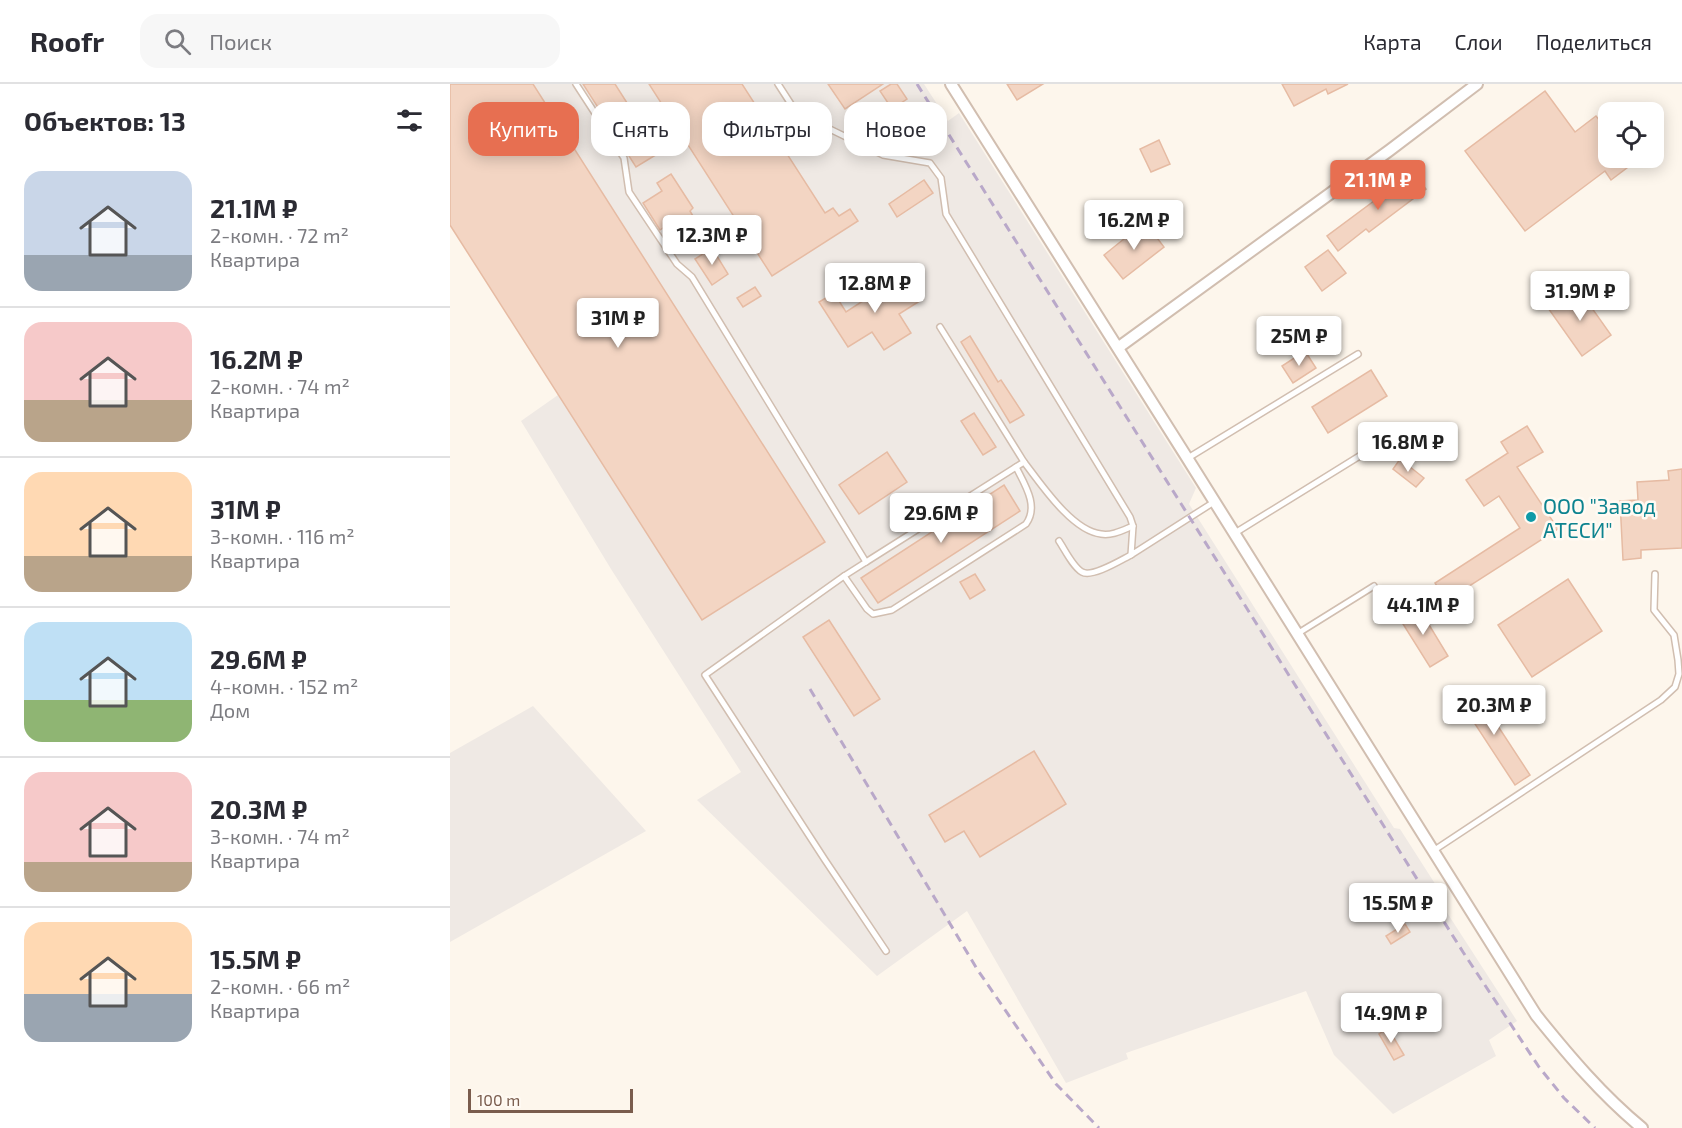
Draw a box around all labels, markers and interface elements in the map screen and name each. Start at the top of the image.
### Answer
search box [140,14,560,68]
text: Roofr [30,24,104,58]
icon: search [161,25,194,58]
text: Поиск [209,28,272,54]
text: Карта [1363,29,1422,54]
text: Слои [1455,29,1503,54]
text: Поделиться [1536,29,1652,54]
chip: Купить [468,102,579,156]
chip: Снять [591,102,690,156]
chip: Фильтры [702,102,832,156]
chip: Новое [844,102,947,156]
map controls [1598,102,1664,168]
button: locate [1598,102,1664,168]
icon: filters [393,104,426,137]
text: Объектов: 13 [24,105,186,136]
pin: 21.1M ₽ [1323,160,1433,211]
text: 21.1M ₽ [1344,167,1412,191]
text: 21.1M ₽ [210,192,298,223]
icon: home [72,195,144,267]
pin: 16.2M ₽ [1079,200,1189,251]
text: 16.2M ₽ [1098,207,1170,231]
pin: 12.3M ₽ [657,215,767,266]
text: 12.3M ₽ [677,222,747,246]
text: 2-комн. · 72 m² [210,223,349,247]
text: Квартира [210,247,300,271]
pin: 12.8M ₽ [820,263,930,314]
text: 12.8M ₽ [839,270,911,294]
pin: 31.9M ₽ [1525,271,1635,322]
text: 31.9M ₽ [1544,278,1616,302]
pin: 31M ₽ [576,298,660,349]
text: 31M ₽ [591,305,645,329]
pin: 25M ₽ [1257,316,1341,367]
text: 25M ₽ [1270,323,1328,347]
text: 16.2M ₽ [210,343,303,374]
icon: home [72,346,144,418]
text: 2-комн. · 74 m² [210,374,350,398]
text: Квартира [210,398,300,422]
pin: 16.8M ₽ [1353,422,1463,473]
text: 16.8M ₽ [1372,429,1444,453]
text: 31M ₽ [210,493,281,524]
pin: 29.6M ₽ [886,493,996,544]
place label: ООО "Завод АТЕСИ" [1543,493,1656,542]
icon: home [72,496,144,568]
text: 29.6M ₽ [904,500,978,524]
marker: ООО "Завод АТЕСИ" [1524,510,1538,524]
text: 3-комн. · 116 m² [210,524,355,548]
text: Квартира [210,548,300,572]
pin: 44.1M ₽ [1368,585,1478,636]
text: 44.1M ₽ [1387,592,1459,616]
text: 29.6M ₽ [210,643,307,674]
icon: home [72,646,144,718]
text: 4-комн. · 152 m² [210,674,358,698]
pin: 20.3M ₽ [1439,685,1549,736]
text: 20.3M ₽ [1457,692,1531,716]
text: Дом [210,698,250,722]
text: 20.3M ₽ [210,793,307,824]
icon: home [72,796,144,868]
text: 3-комн. · 74 m² [210,824,350,848]
text: Квартира [210,848,300,872]
pin: 15.5M ₽ [1343,883,1453,934]
text: 15.5M ₽ [1363,890,1433,914]
text: 15.5M ₽ [210,943,301,974]
icon: home [72,946,144,1018]
text: 2-комн. · 66 m² [210,974,350,998]
pin: 14.9M ₽ [1336,993,1446,1044]
text: Квартира [210,998,300,1022]
text: 14.9M ₽ [1355,1000,1427,1024]
scale bar [468,1086,633,1114]
text: 100 m [477,1090,520,1109]

